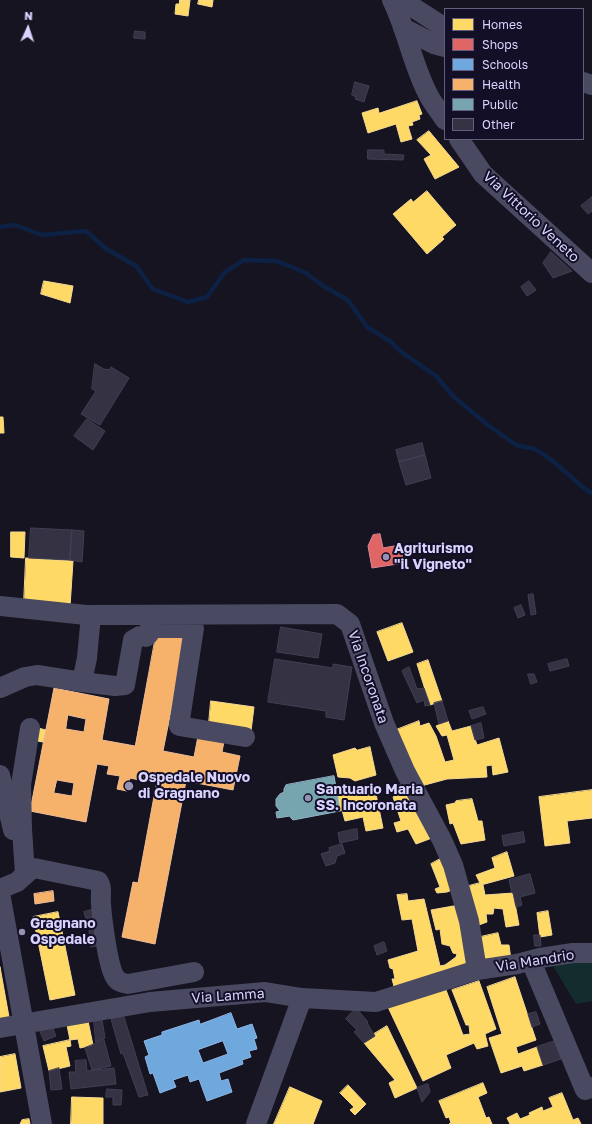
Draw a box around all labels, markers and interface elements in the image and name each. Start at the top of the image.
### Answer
north arrow [8,8,48,48]
legend [444,8,584,140]
text: N [24,9,33,22]
text: Homes [482,17,522,32]
text: Shops [482,37,518,52]
text: Schools [482,57,528,72]
text: Health [482,77,521,92]
text: Public [482,97,518,112]
text: Other [482,117,515,132]
street label: Via Vittorio Veneto [479,168,583,266]
place label: Agriturismo "il Vigneto" [394,541,473,574]
marker: Agriturismo "il Vigneto" [381,552,391,562]
street label: Via Incoronata [344,628,392,726]
place label: Ospedale Nuovo di Gragnano [138,770,250,802]
marker: Ospedale Nuovo di Gragnano [123,780,135,792]
place label: Santuario Maria SS. Incoronata [316,782,423,814]
marker: Santuario Maria SS. Incoronata [303,793,313,803]
place label: Gragnano Ospedale [30,916,96,948]
marker: Gragnano Ospedale [17,927,27,937]
street label: Via Mandrio [495,946,575,976]
street label: Via Lamma [191,985,265,1007]

